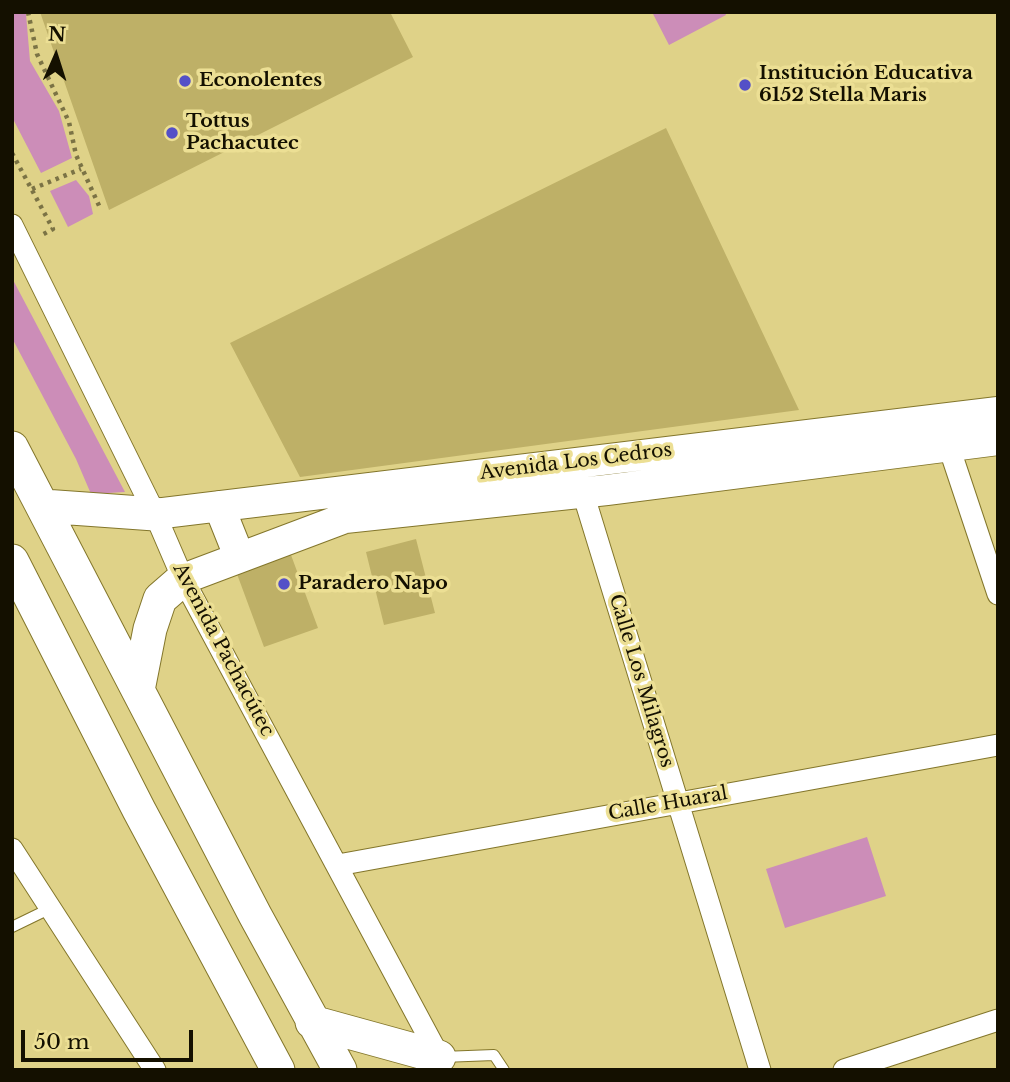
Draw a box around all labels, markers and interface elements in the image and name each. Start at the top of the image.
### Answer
north arrow [21,21,91,91]
text: N [48,23,67,46]
place label: Institución Educativa 6152 Stella Maris [759,63,973,107]
place label: Econolentes [199,70,322,92]
marker: Econolentes [177,73,193,89]
marker: Institución Educativa 6152 Stella Maris [737,77,753,93]
place label: Tottus Pachacutec [186,111,299,155]
marker: Tottus Pachacutec [164,125,180,141]
street label: Avenida Los Cedros [479,439,673,485]
street label: Avenida Pachacútec [168,560,278,740]
place label: Paradero Napo [298,573,448,595]
marker: Paradero Napo [276,576,292,592]
street label: Calle Los Milagros [604,592,678,770]
street label: Calle Huaral [607,782,729,826]
scale bar [24,1016,196,1060]
text: 50 m [34,1029,89,1055]

